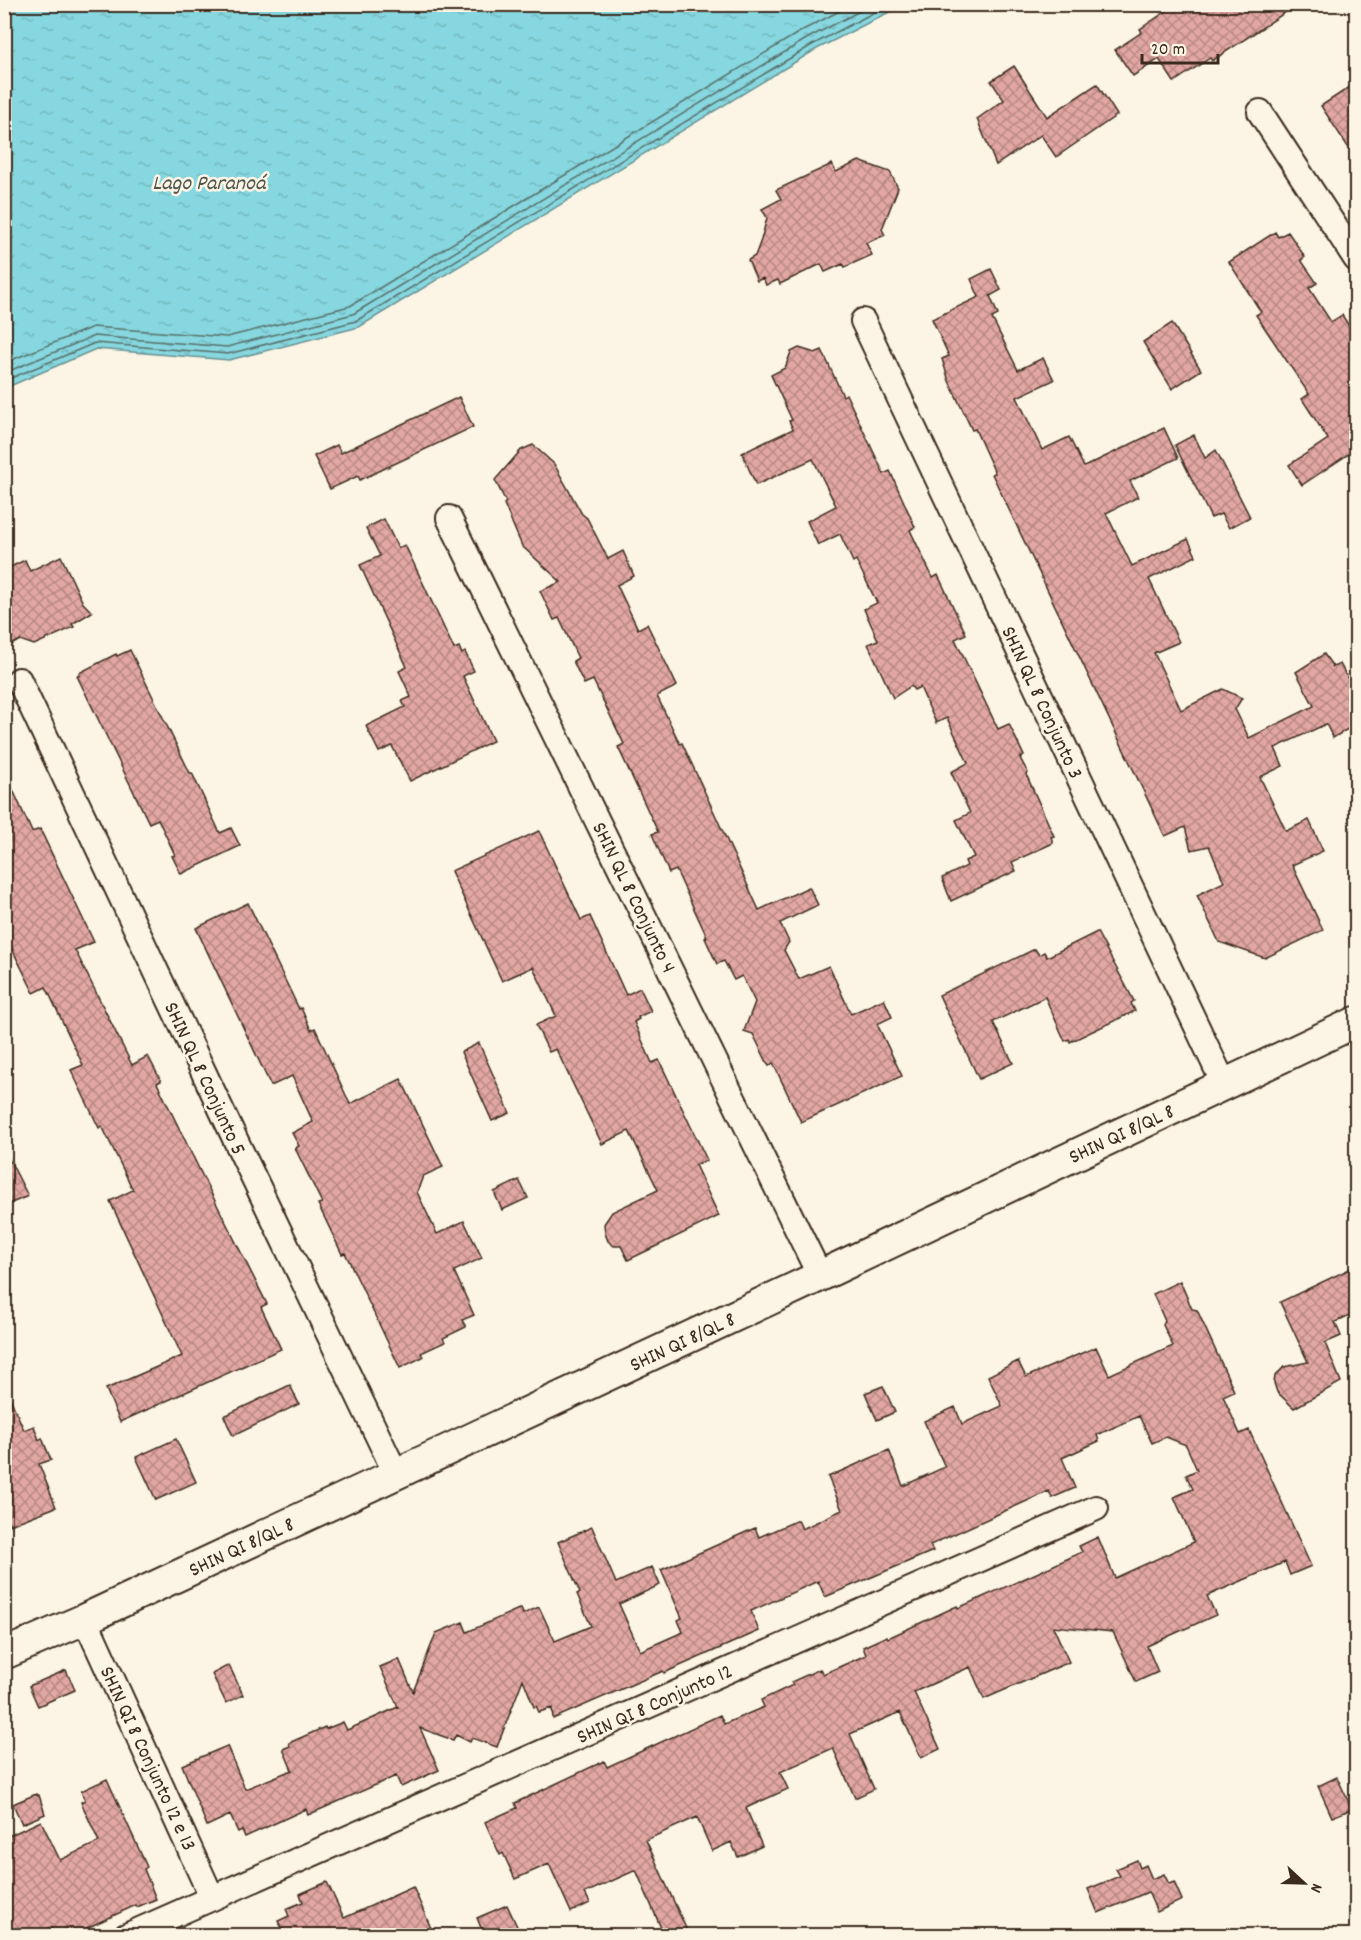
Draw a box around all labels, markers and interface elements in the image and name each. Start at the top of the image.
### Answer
scale bar [1142,27,1218,65]
text: 20 m [1151,38,1185,63]
water label: Lago Paranoá [152,169,268,200]
street label: SHIN QL 8 Conjunto 3 [992,622,1089,785]
street label: SHIN QL 8 Conjunto 4 [583,818,682,979]
street label: SHIN QL 8 Conjunto 5 [155,998,252,1161]
street label: SHIN QI 8/QL 8 [1064,1098,1180,1173]
street label: SHIN QI 8/QL 8 [625,1306,741,1381]
street label: SHIN QI 8/QL 8 [184,1511,300,1586]
street label: SHIN QI 8 Conjunto 12 [572,1658,738,1754]
street label: SHIN QI 8 Conjunto 12 e 13 [90,1662,202,1857]
north arrow [1274,1853,1334,1913]
text: N [1303,1880,1328,1896]

